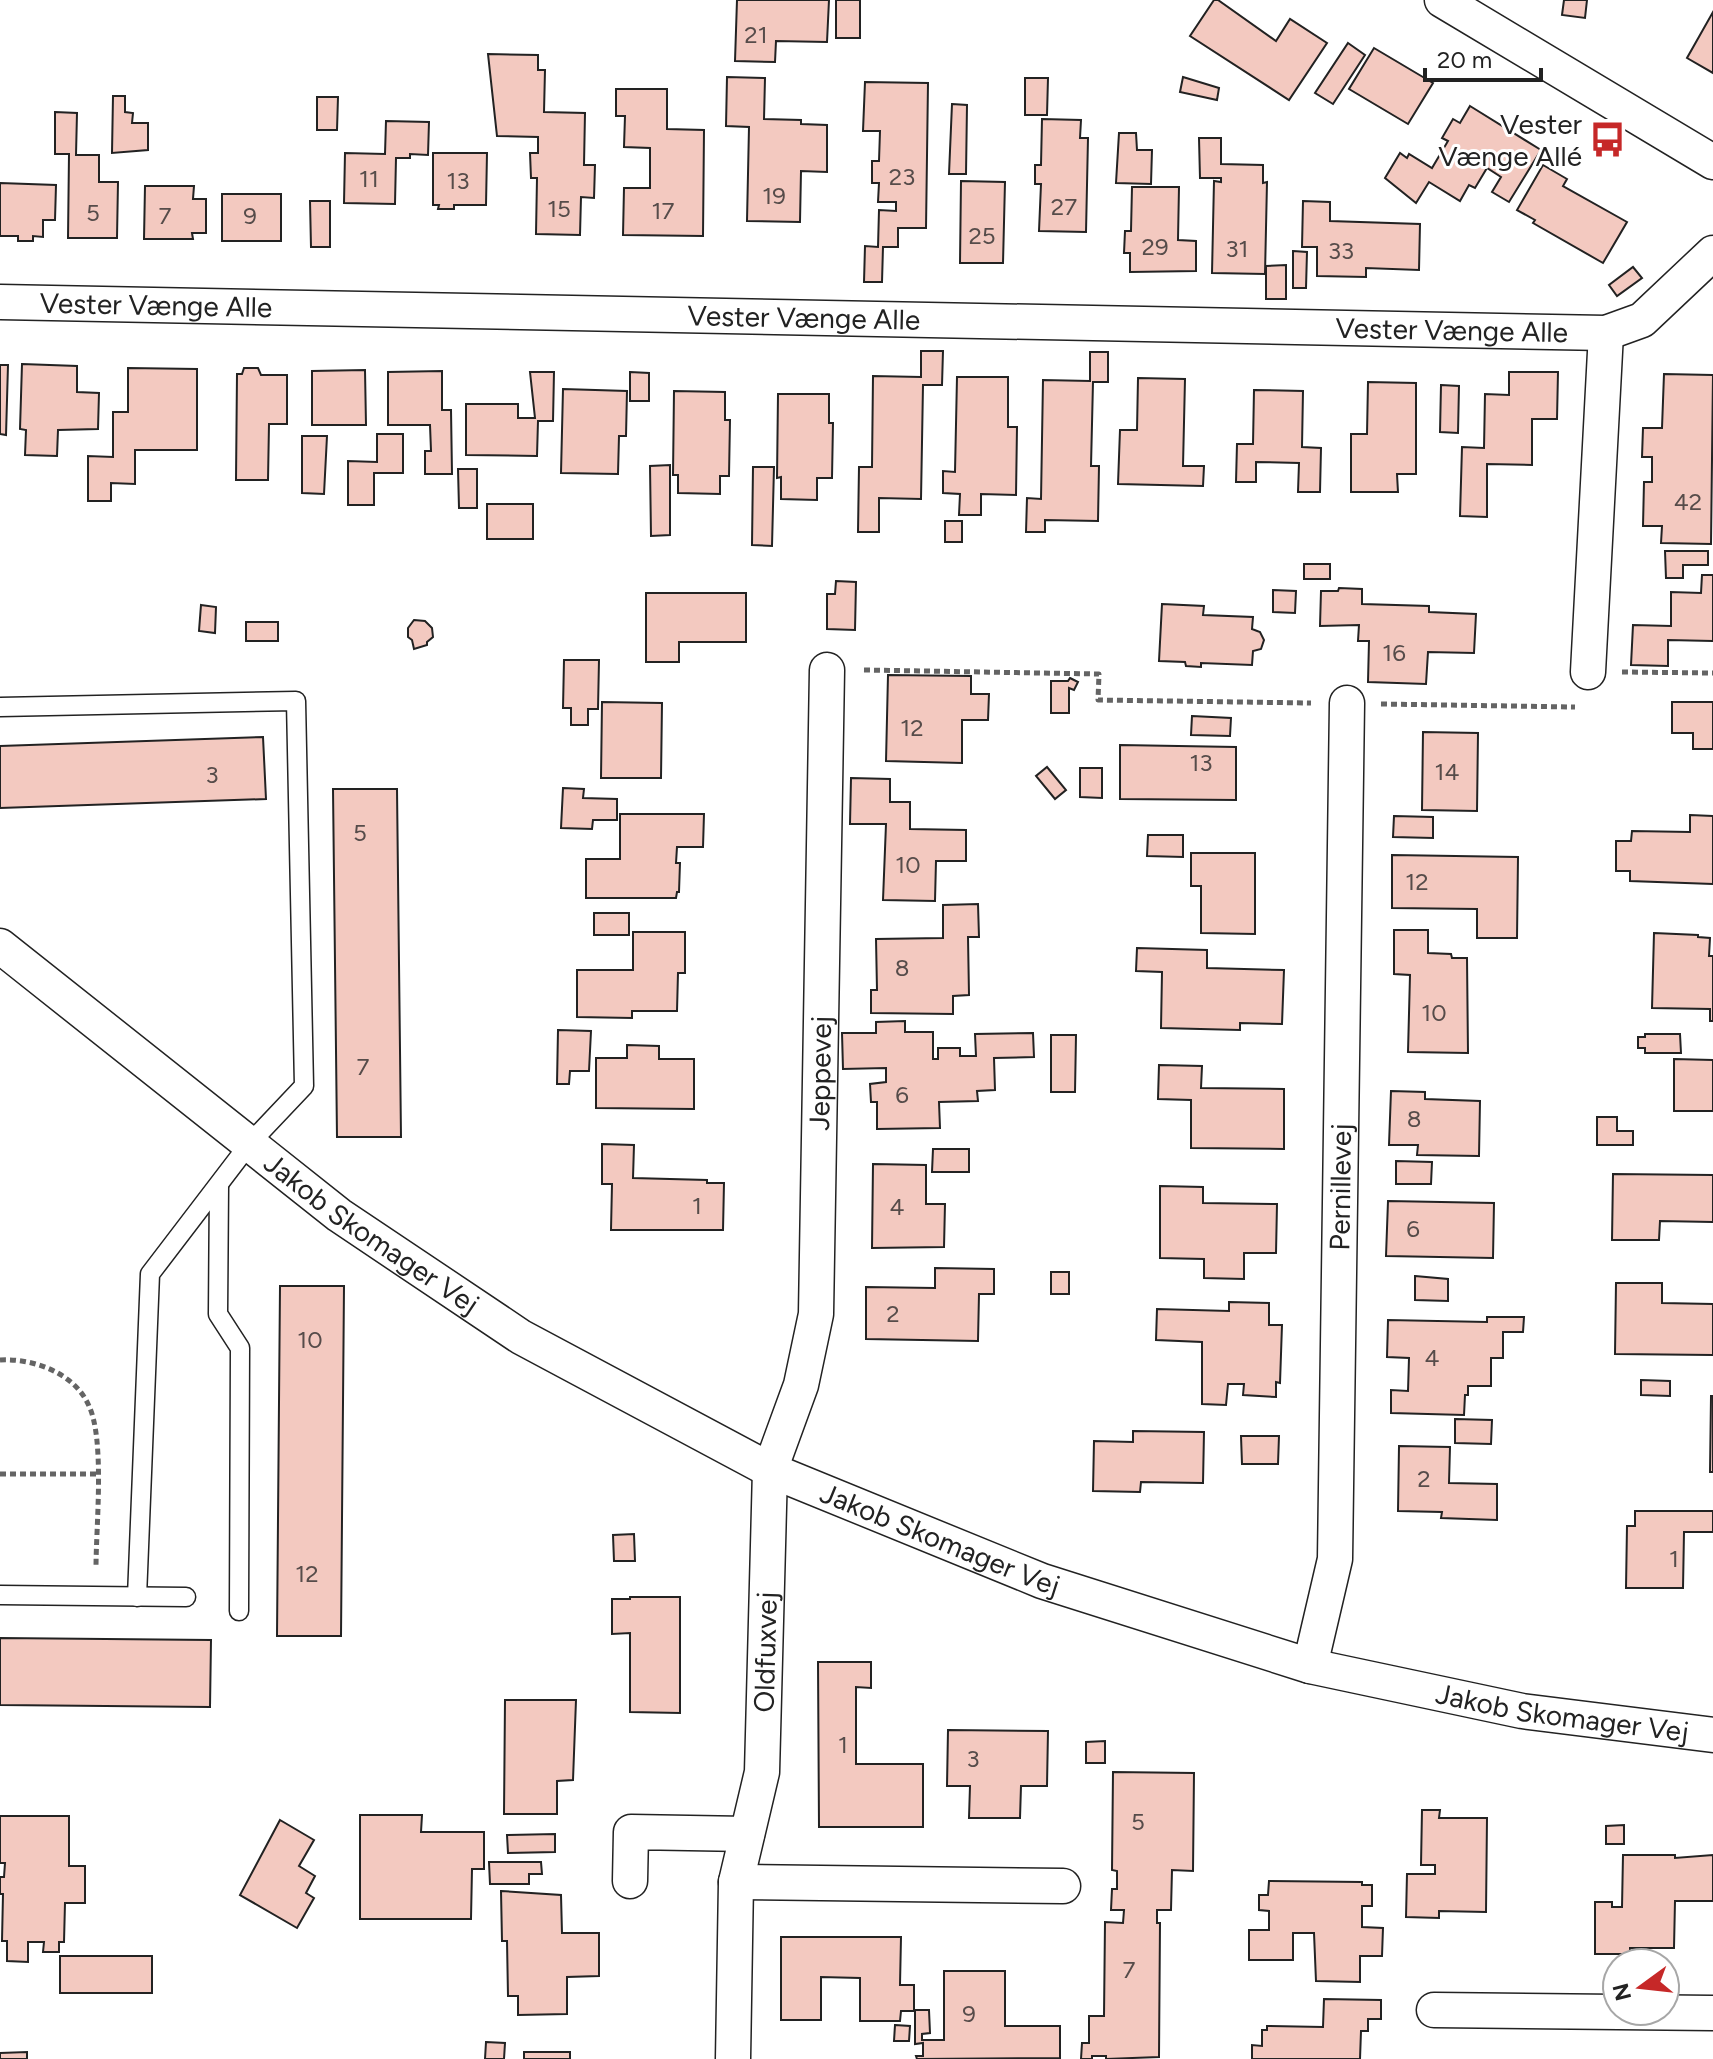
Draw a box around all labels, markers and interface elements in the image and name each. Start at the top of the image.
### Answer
house number: 21 [744,20,768,49]
scale bar [1425,32,1541,82]
text: 20 m [1437,45,1492,74]
place label: Vester Vænge Allé [1438,107,1583,173]
bus stop icon: Vester Vænge Allé [1589,121,1627,159]
house number: 23 [889,162,915,191]
house number: 11 [359,164,379,193]
house number: 13 [447,166,469,195]
house number: 19 [762,181,786,210]
house number: 27 [1051,192,1077,221]
house number: 15 [547,194,571,223]
house number: 17 [652,196,675,225]
house number: 5 [86,198,100,227]
house number: 7 [159,201,172,230]
house number: 9 [243,201,257,230]
house number: 25 [968,221,996,250]
house number: 29 [1142,232,1169,261]
house number: 31 [1226,234,1248,263]
house number: 33 [1328,236,1354,265]
street label: Vester Vænge Alle [39,286,273,324]
street label: Vester Vænge Alle [687,298,920,337]
street label: Vester Vænge Alle [1335,311,1568,349]
house number: 42 [1674,487,1702,516]
house number: 16 [1382,638,1406,667]
house number: 12 [900,713,924,742]
house number: 13 [1190,748,1212,777]
house number: 14 [1435,757,1459,786]
house number: 3 [205,760,219,789]
house number: 5 [353,818,367,847]
house number: 10 [895,850,921,879]
house number: 12 [1405,867,1429,896]
house number: 8 [895,953,909,982]
house number: 10 [1421,998,1447,1027]
street label: Jeppevej [802,1016,838,1131]
house number: 7 [357,1052,370,1081]
house number: 6 [895,1080,909,1109]
house number: 8 [1407,1104,1421,1133]
street label: Pernillevej [1322,1123,1358,1251]
street label: Jakob Skomager Vej [257,1145,486,1321]
house number: 1 [692,1191,702,1220]
house number: 4 [890,1192,905,1221]
house number: 6 [1406,1214,1420,1243]
house number: 2 [886,1299,900,1328]
house number: 10 [297,1325,323,1354]
house number: 4 [1425,1343,1440,1372]
house number: 2 [1417,1464,1431,1493]
street label: Jakob Skomager Vej [815,1475,1064,1603]
house number: 1 [1669,1544,1679,1573]
house number: 12 [295,1559,319,1588]
street label: Oldfuxvej [747,1591,784,1713]
street label: Jakob Skomager Vej [1433,1676,1691,1749]
house number: 1 [838,1730,848,1759]
house number: 3 [966,1744,980,1773]
house number: 5 [1131,1807,1145,1836]
north arrow [1601,1947,1681,2027]
house number: 7 [1123,1955,1136,1984]
text: N [1607,1980,1637,2004]
house number: 9 [962,1999,976,2028]

